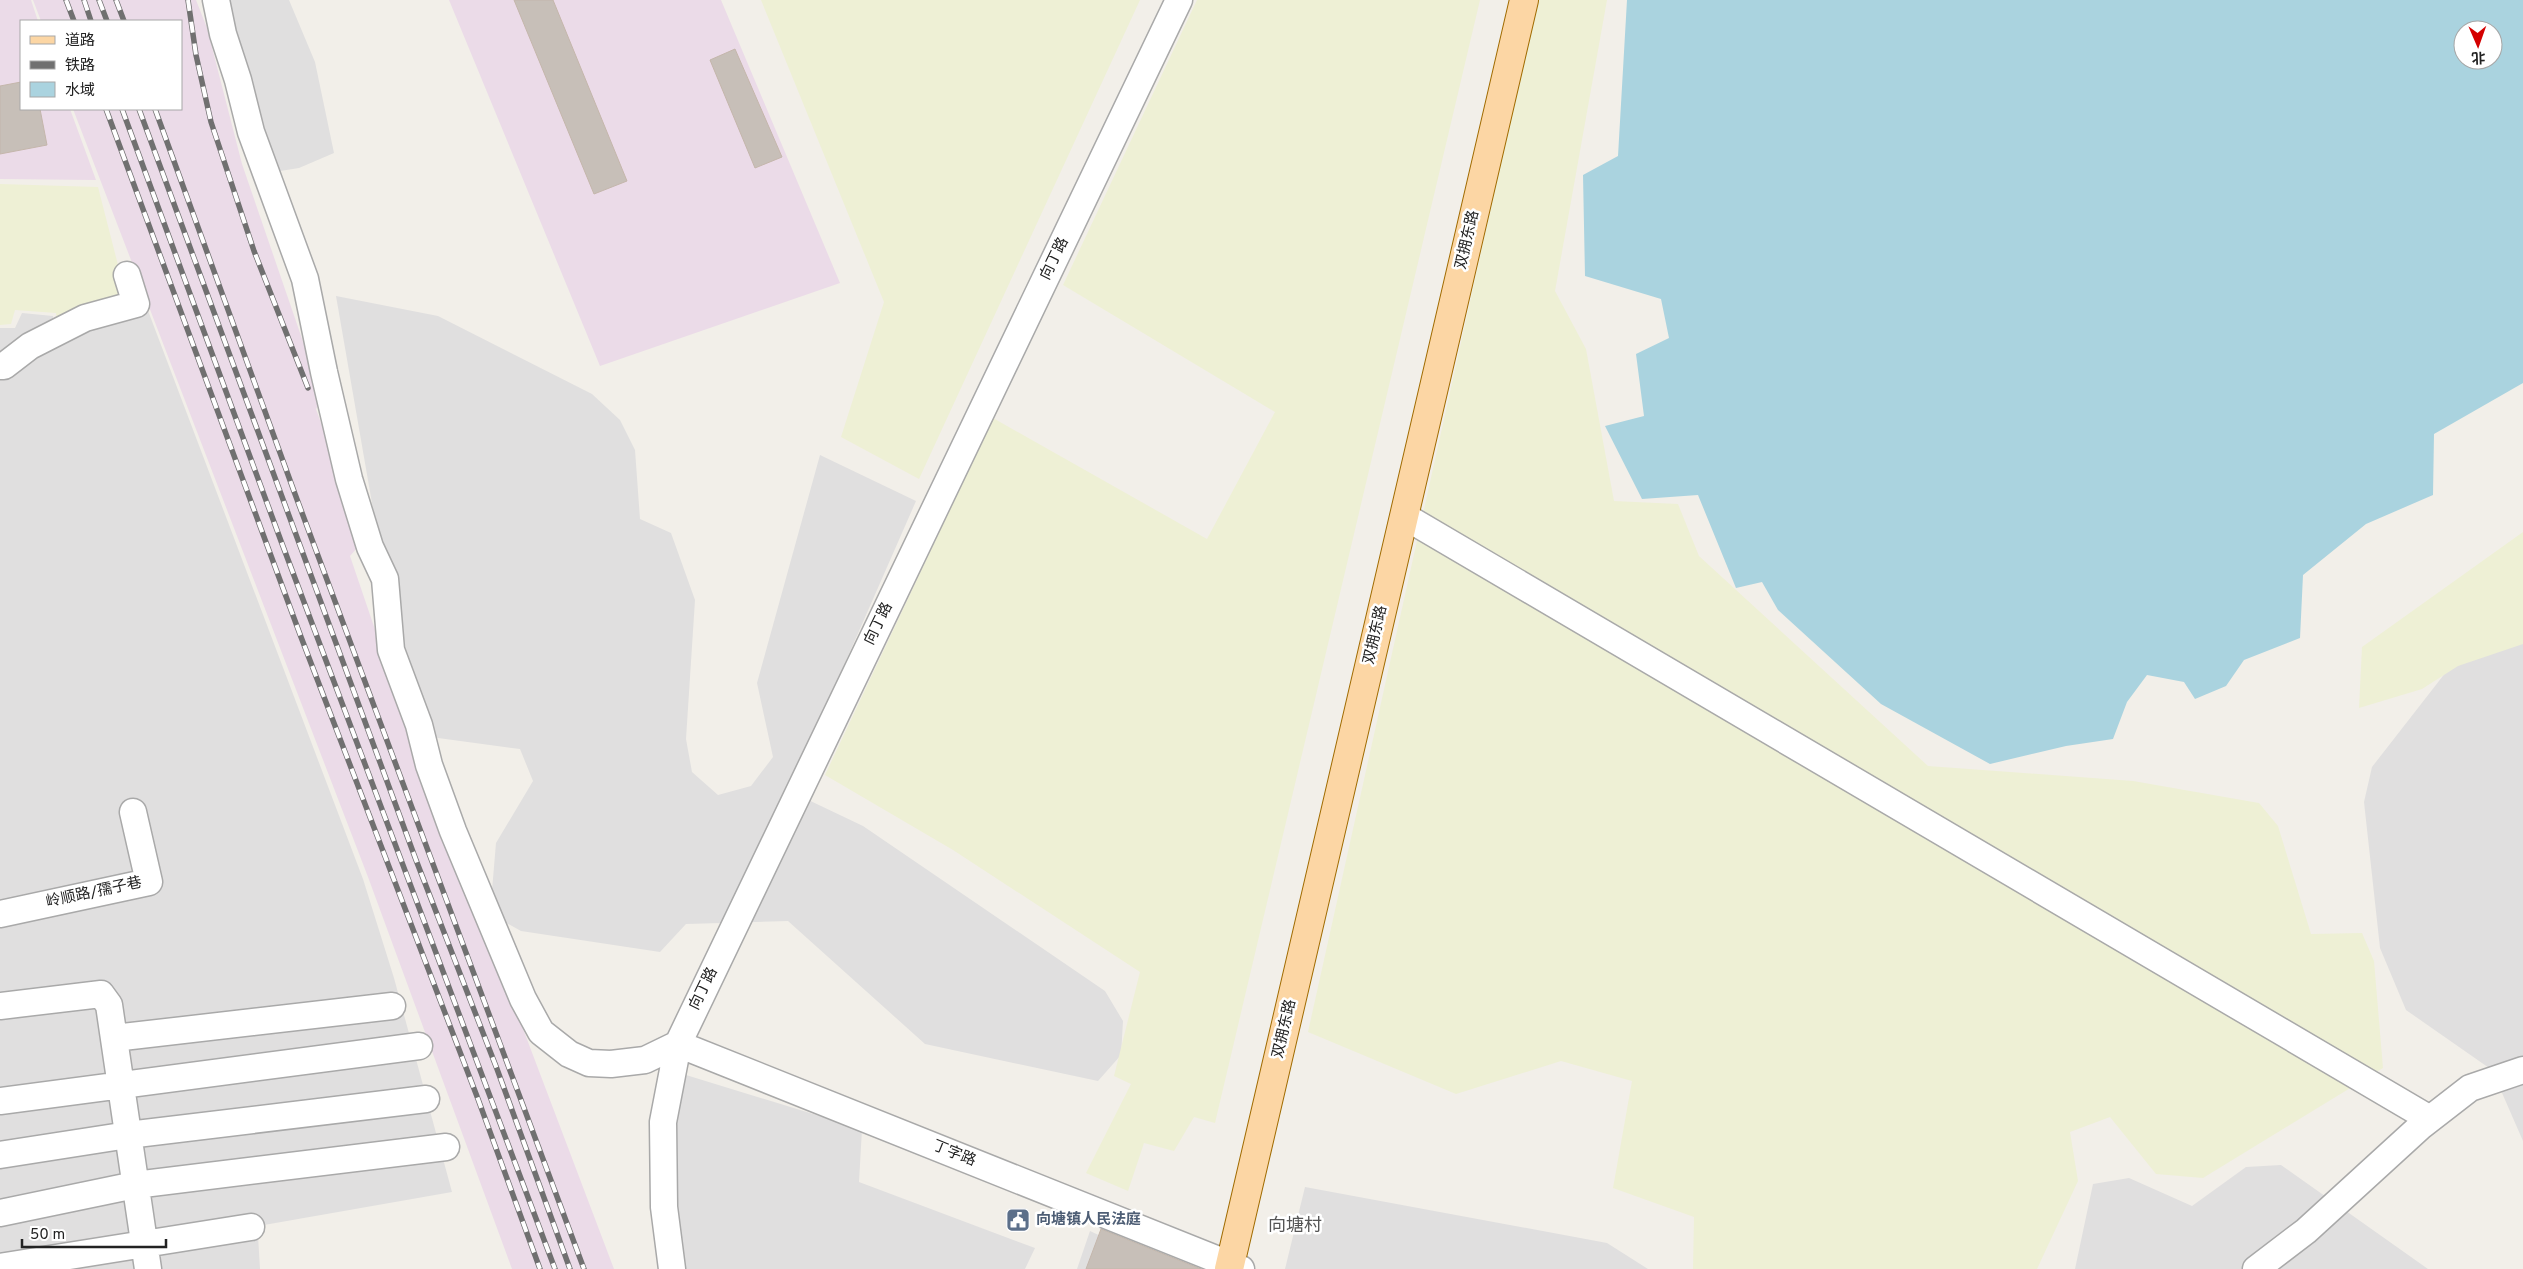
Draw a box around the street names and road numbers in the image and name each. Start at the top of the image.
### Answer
street label: 双拥东路 [1452,209,1484,271]
street label: 向丁路 [1037,235,1073,283]
street label: 向丁路 [861,600,897,648]
street label: 双拥东路 [1360,604,1392,666]
street label: 岭顺路/孺子巷 [44,873,144,912]
street label: 向丁路 [686,965,722,1013]
street label: 双拥东路 [1269,998,1301,1060]
street label: 丁字路 [930,1137,978,1171]

